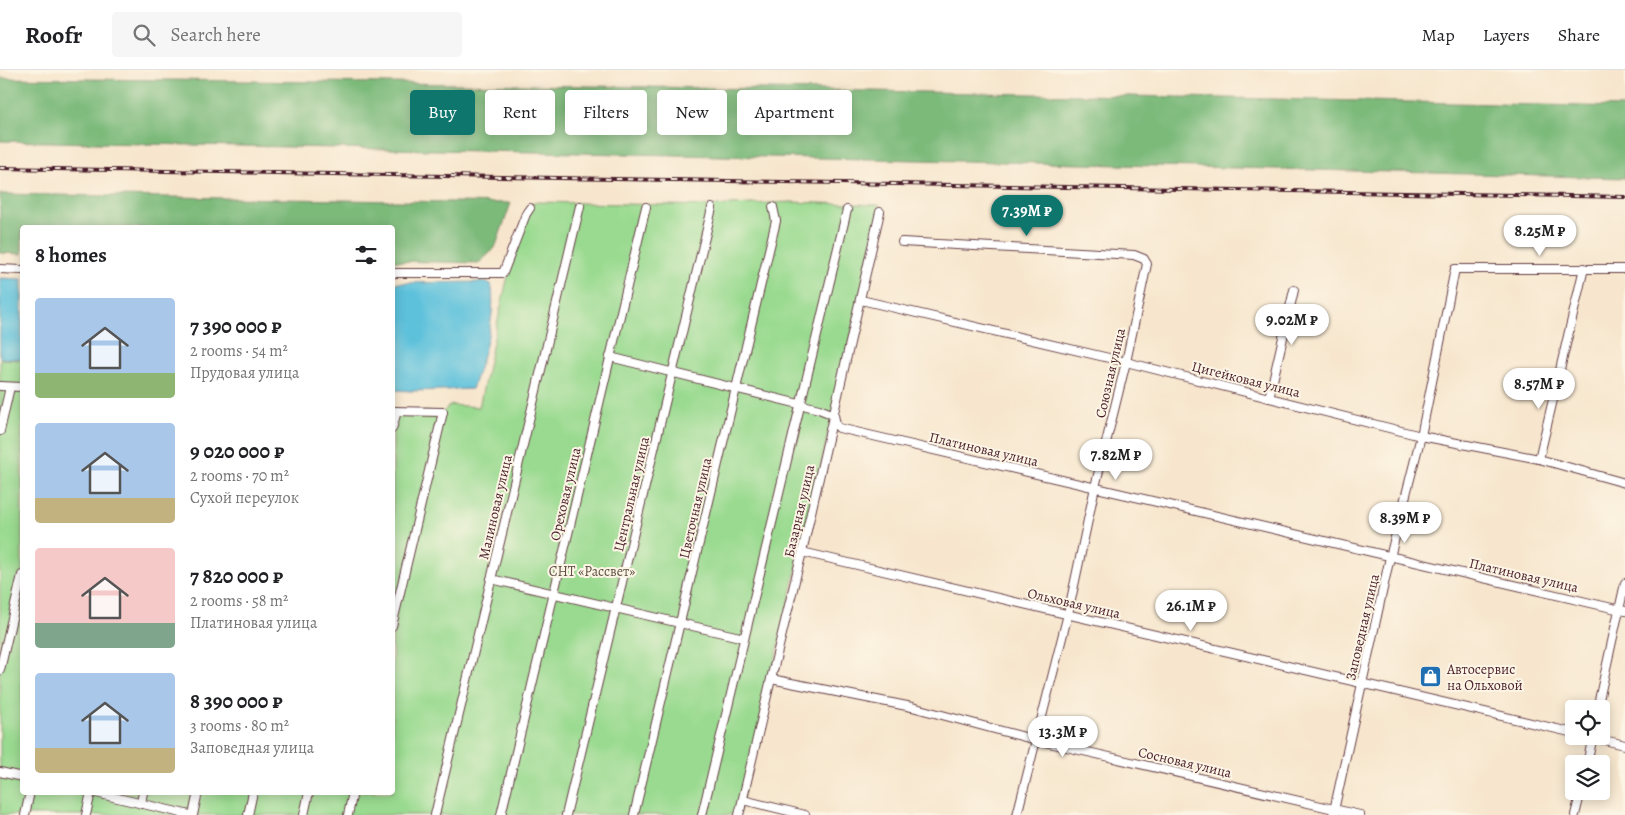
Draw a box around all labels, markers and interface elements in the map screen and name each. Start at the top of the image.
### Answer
search box [112,12,462,57]
text: Roofr [25,19,82,51]
icon: search [130,21,158,49]
text: Search here [170,22,261,48]
text: Map [1422,23,1455,47]
text: Layers [1483,23,1530,47]
text: Share [1558,23,1600,47]
chip: Buy [410,90,475,135]
chip: Rent [485,90,555,135]
chip: Filters [565,90,647,135]
chip: New [657,90,727,135]
chip: Apartment [737,90,852,135]
pin: 7.39M ₽ [981,194,1073,237]
text: 7.39M ₽ [1002,200,1052,222]
pin: 8.25M ₽ [1494,214,1586,257]
text: 8.25M ₽ [1514,220,1566,242]
text: 8 homes [35,241,107,269]
icon: filters [352,241,380,269]
pin: 9.02M ₽ [1246,304,1338,346]
text: 9.02M ₽ [1266,309,1318,331]
text: 7 390 000 ₽ [190,312,282,340]
icon: home [75,318,135,378]
street label: Союзная улица [1091,326,1130,420]
text: 2 rooms · 54 m² [190,340,288,362]
street label: Цигейковая улица [1190,357,1303,402]
text: Прудовая улица [190,362,299,384]
pin: 8.57M ₽ [1493,368,1585,410]
text: 8.57M ₽ [1514,373,1564,395]
street label: Платиновая улица [927,428,1041,471]
street label: Центральная улица [609,434,654,553]
text: 9 020 000 ₽ [190,437,284,465]
pin: 7.82M ₽ [1070,438,1162,481]
icon: home [75,443,135,503]
text: 7.82M ₽ [1090,444,1142,466]
street label: Ореховая улица [546,445,586,543]
street label: Малиновая улица [474,452,517,561]
street label: Цветочная улица [675,455,716,560]
street label: Базарная улица [780,462,819,559]
text: 2 rooms · 70 m² [190,465,289,487]
text: Сухой переулок [190,487,299,509]
pin: 8.39M ₽ [1359,502,1451,544]
text: 8.39M ₽ [1380,507,1430,529]
street label: Платиновая улица [1467,554,1581,597]
text: 7 820 000 ₽ [190,562,283,590]
park label: СНТ «Рассвет» [549,562,635,581]
icon: home [75,568,135,628]
street label: Заповедная улица [1341,572,1384,682]
street label: Ольховая улица [1026,584,1123,624]
text: 2 rooms · 58 m² [190,590,288,612]
pin: 26.1M ₽ [1145,590,1237,632]
text: 26.1M ₽ [1166,595,1216,617]
text: Платиновая улица [190,612,317,634]
place label: Автосервис на Ольховой [1446,660,1523,695]
shop icon: Автосервис на Ольховой [1419,665,1443,689]
text: 8 390 000 ₽ [190,687,283,715]
icon: home [75,693,135,753]
map controls [1565,700,1610,800]
button: locate [1565,700,1610,745]
text: 3 rooms · 80 m² [190,715,289,737]
pin: 13.3M ₽ [1017,716,1109,758]
text: 13.3M ₽ [1039,721,1087,743]
text: Заповедная улица [190,737,314,759]
street label: Сосновая улица [1136,743,1234,783]
button: layers [1565,755,1610,800]

